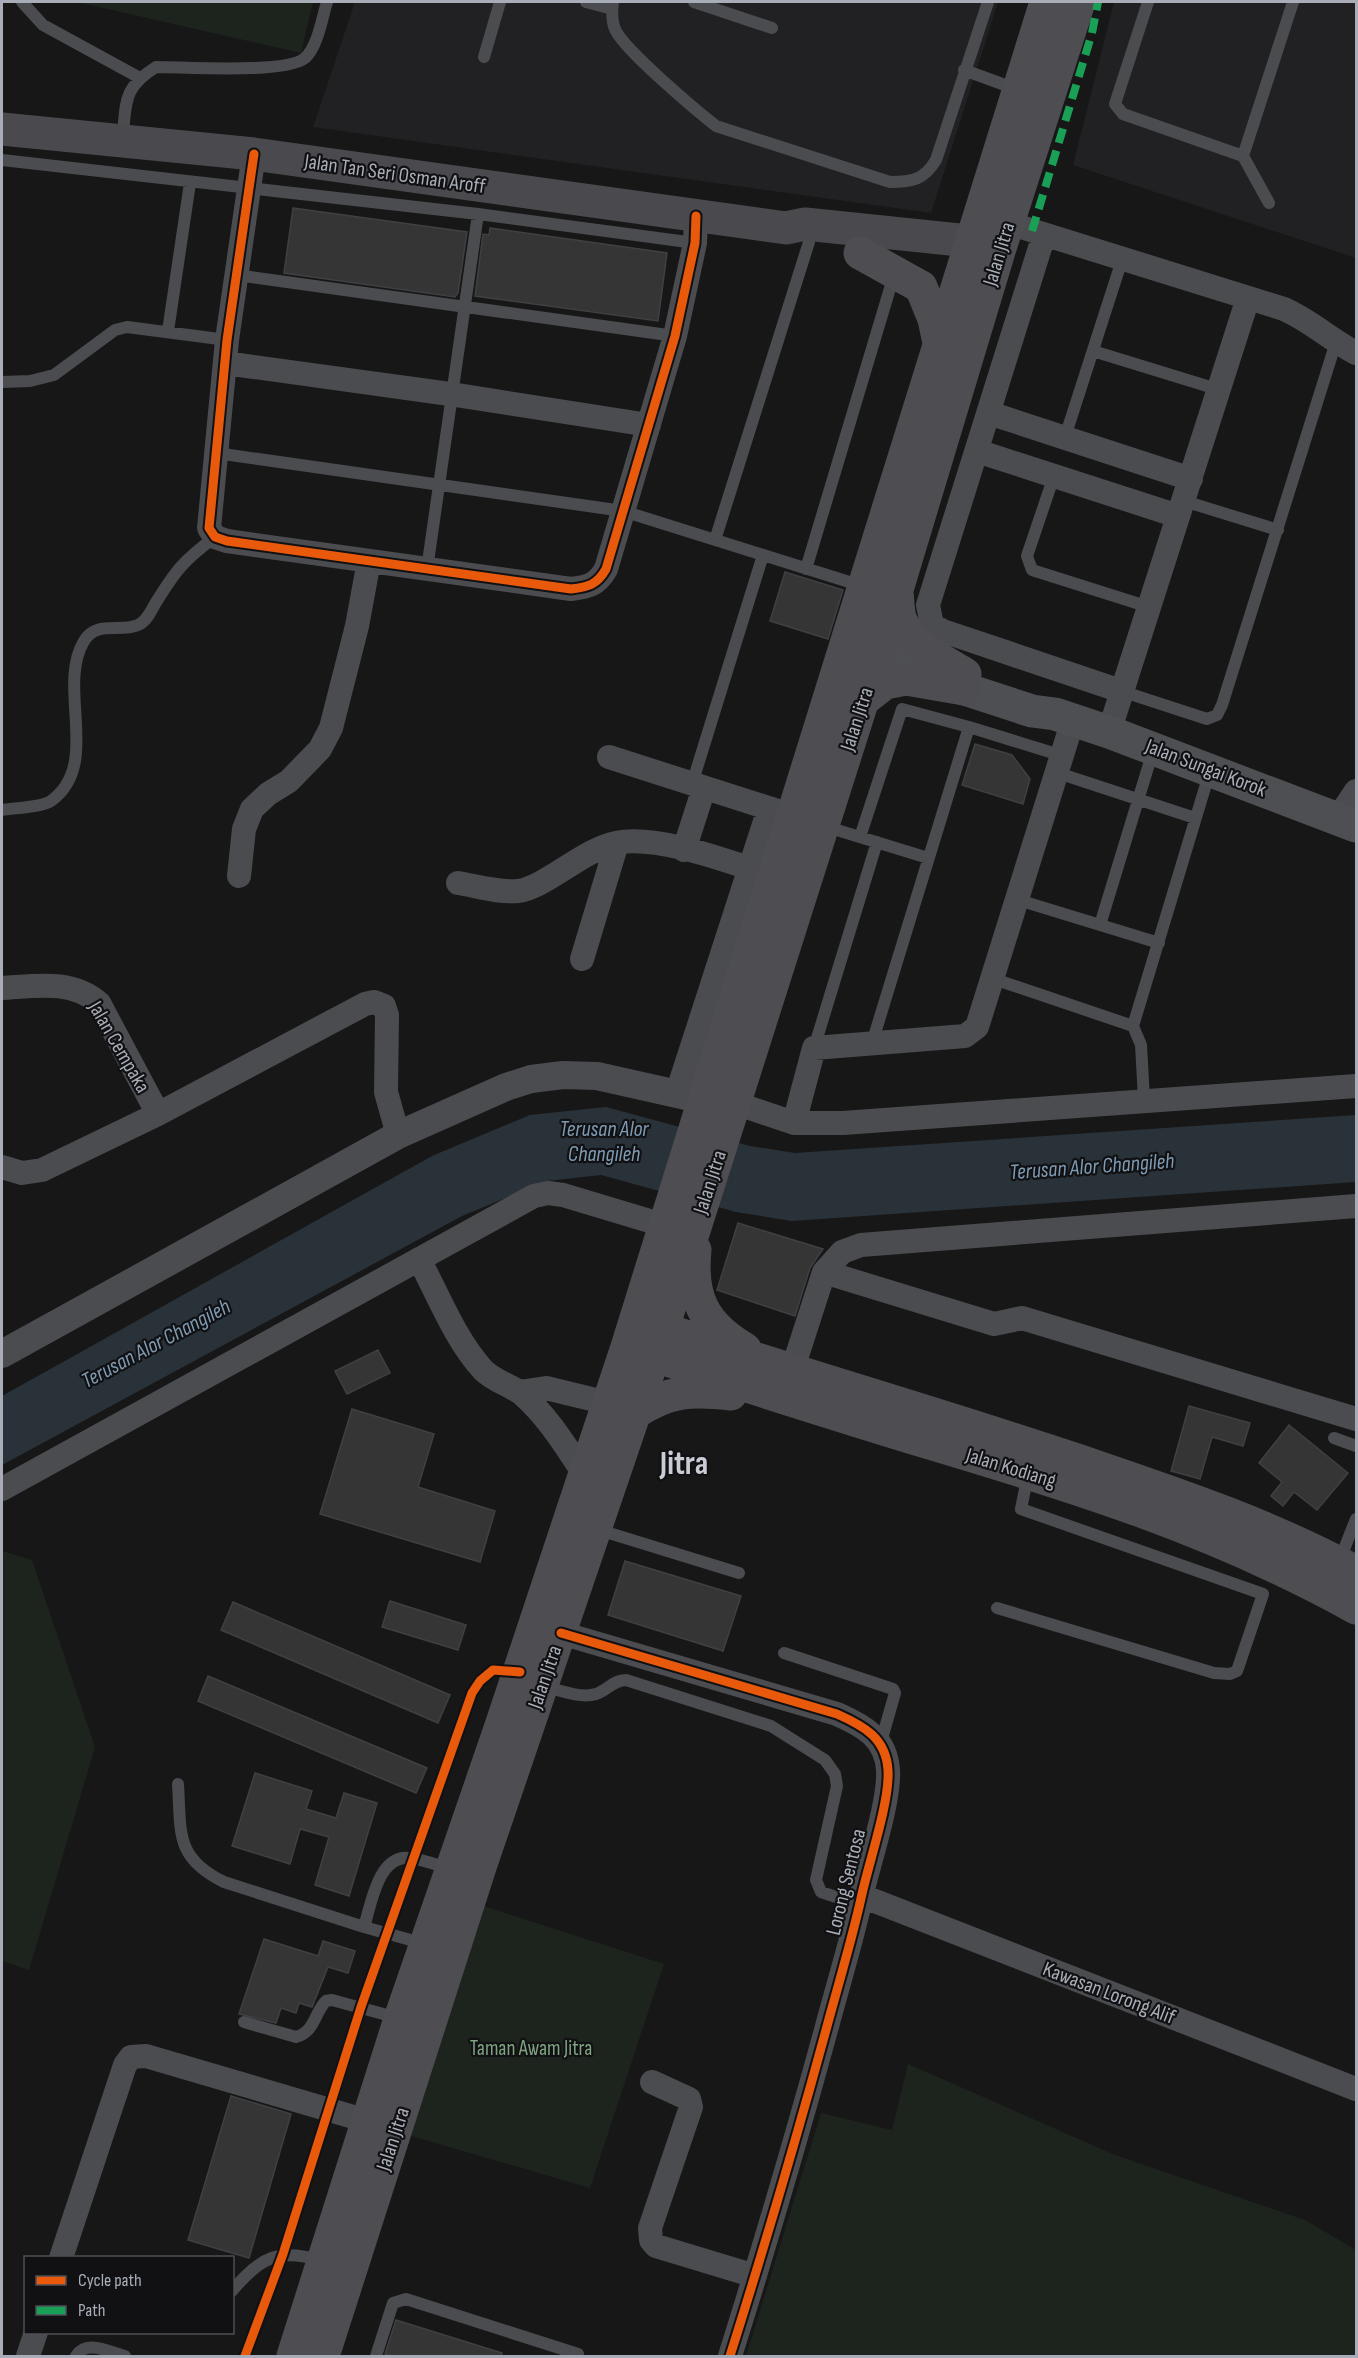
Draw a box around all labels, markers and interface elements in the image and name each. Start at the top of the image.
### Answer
street label: Jalan Tan Seri Osman Aroff [302,149,488,199]
street label: Jalan Jitra [977,219,1020,290]
street label: Jalan Jitra [835,684,879,755]
street label: Jalan Sungai Korok [1141,733,1270,802]
street label: Jalan Cempaka [82,996,155,1097]
water label: Terusan Alor Changileh [559,1116,649,1168]
street label: Jalan Jitra [688,1147,732,1218]
water label: Terusan Alor Changileh [1009,1148,1175,1186]
water label: Terusan Alor Changileh [77,1293,235,1395]
street label: Jalan Kodiang [962,1442,1059,1494]
district label: Jitra [659,1444,708,1484]
street label: Jalan Jitra [522,1642,567,1713]
street label: Lorong Sentosa [821,1826,871,1938]
street label: Kawasan Lorong Alif [1039,1956,1180,2030]
park label: Taman Awam Jitra [470,2036,592,2061]
street label: Jalan Jitra [371,2104,415,2175]
legend [24,2256,234,2334]
text: Cycle path [78,2270,142,2291]
text: Path [78,2300,106,2321]

